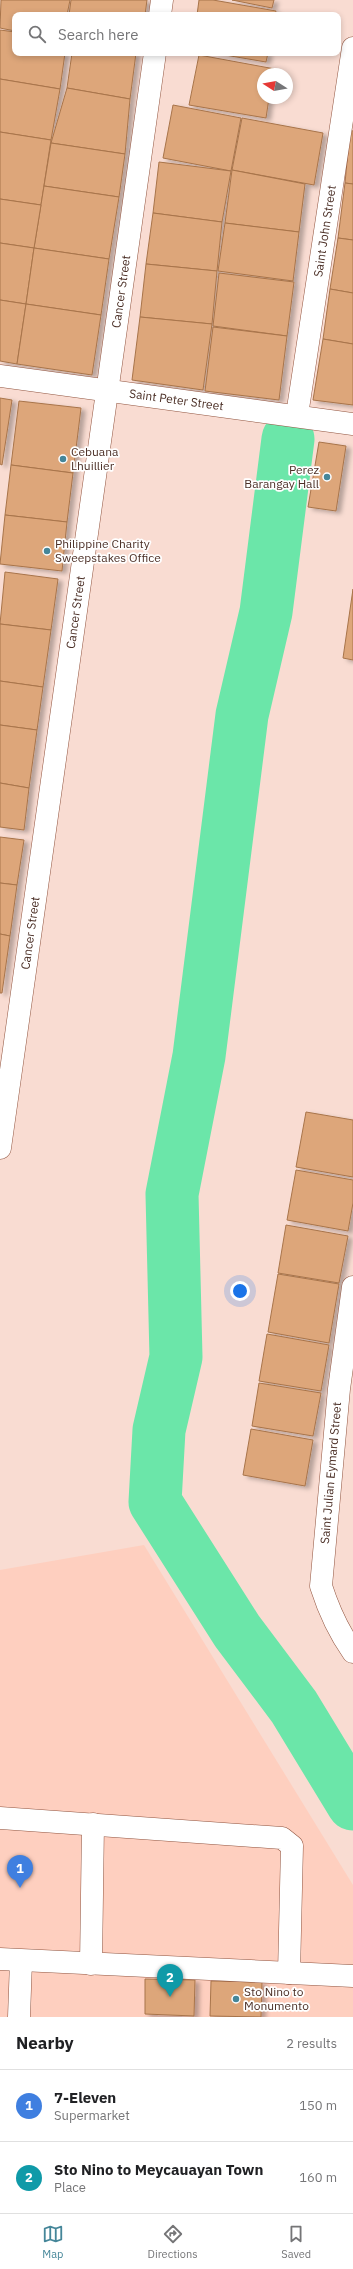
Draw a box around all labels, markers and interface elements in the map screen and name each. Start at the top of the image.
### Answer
search box [12,12,341,56]
icon: search [26,23,48,45]
text: Search here [58,25,138,44]
north arrow [257,68,293,104]
street label: Saint John Street [310,184,339,278]
street label: Cancer Street [108,254,133,329]
street label: Saint Peter Street [128,386,224,413]
place label: Cebuana Lhuillier [71,444,119,473]
marker: Cebuana Lhuillier [58,454,68,464]
place label: Perez Barangay Hall [244,462,319,491]
marker: Perez Barangay Hall [322,472,332,482]
place label: Philippine Charity Sweepstakes Office [55,536,161,565]
marker: Philippine Charity Sweepstakes Office [42,546,52,556]
street label: Cancer Street [63,575,88,650]
street label: Cancer Street [17,896,42,971]
your location [230,1281,250,1301]
street label: Saint Julian Eymard Street [317,1401,344,1545]
pin: 1 [7,1855,33,1888]
pin: 2 [157,1964,183,1997]
place label: Sto Nino to Monumento [244,1984,309,2013]
marker: Sto Nino to Monumento [231,1994,241,2004]
text: Nearby [16,2032,74,2054]
text: 2 results [286,2035,337,2052]
text: 7-Eleven [54,2088,116,2107]
text: 1 [25,2097,33,2114]
text: 150 m [299,2097,337,2114]
text: Supermarket [54,2107,130,2124]
text: Sto Nino to Meycauayan Town [54,2160,263,2179]
text: 2 [25,2169,33,2186]
text: 160 m [299,2169,337,2186]
text: Place [54,2179,86,2196]
tab: Map [42,2223,64,2261]
tab: Directions [148,2223,198,2261]
tab: Saved [281,2223,311,2261]

